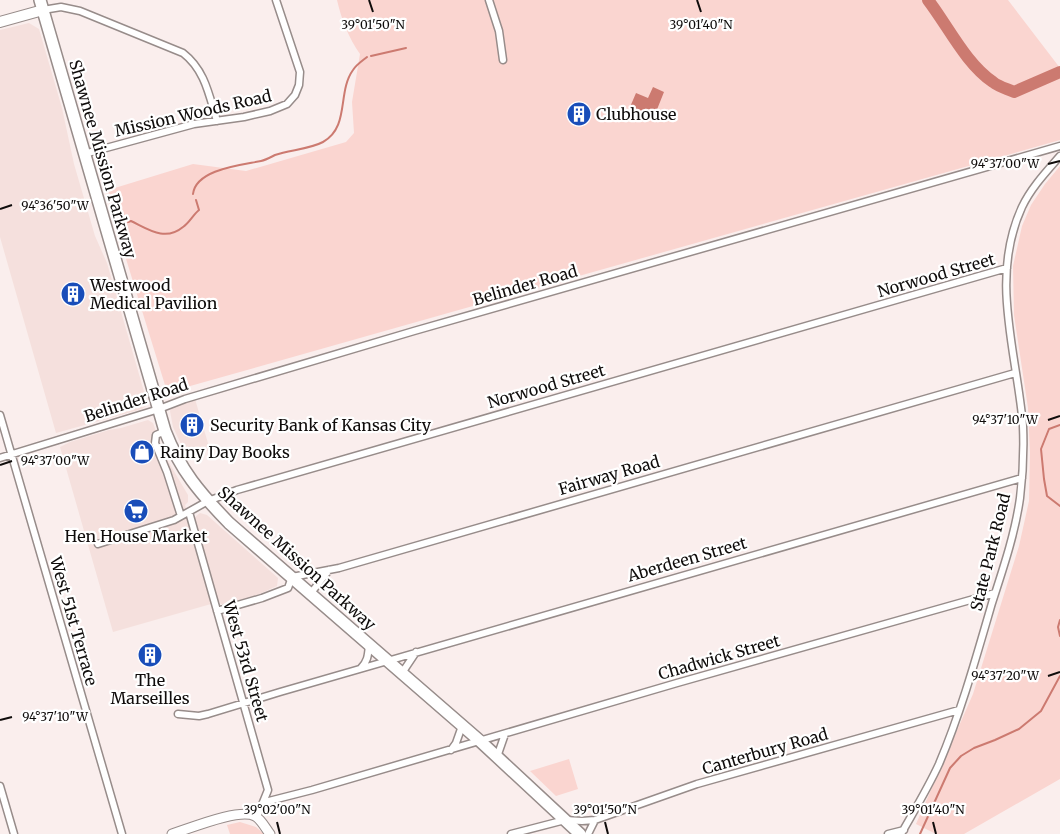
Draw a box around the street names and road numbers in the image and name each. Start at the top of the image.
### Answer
street label: Shawnee Mission Parkway [65,57,141,261]
street label: Mission Woods Road [113,85,274,141]
street label: Norwood Street [875,248,998,301]
street label: Belinder Road [470,260,580,310]
street label: Norwood Street [485,359,608,412]
street label: Belinder Road [81,374,191,426]
street label: Fairway Road [556,451,662,499]
street label: Shawnee Mission Parkway [214,482,381,635]
street label: State Park Road [966,491,1014,613]
street label: Aberdeen Street [624,532,750,586]
street label: West 51st Terrace [46,553,102,688]
street label: West 53rd Street [219,597,273,725]
street label: Chadwick Street [656,630,783,684]
street label: Canterbury Road [700,723,830,778]

